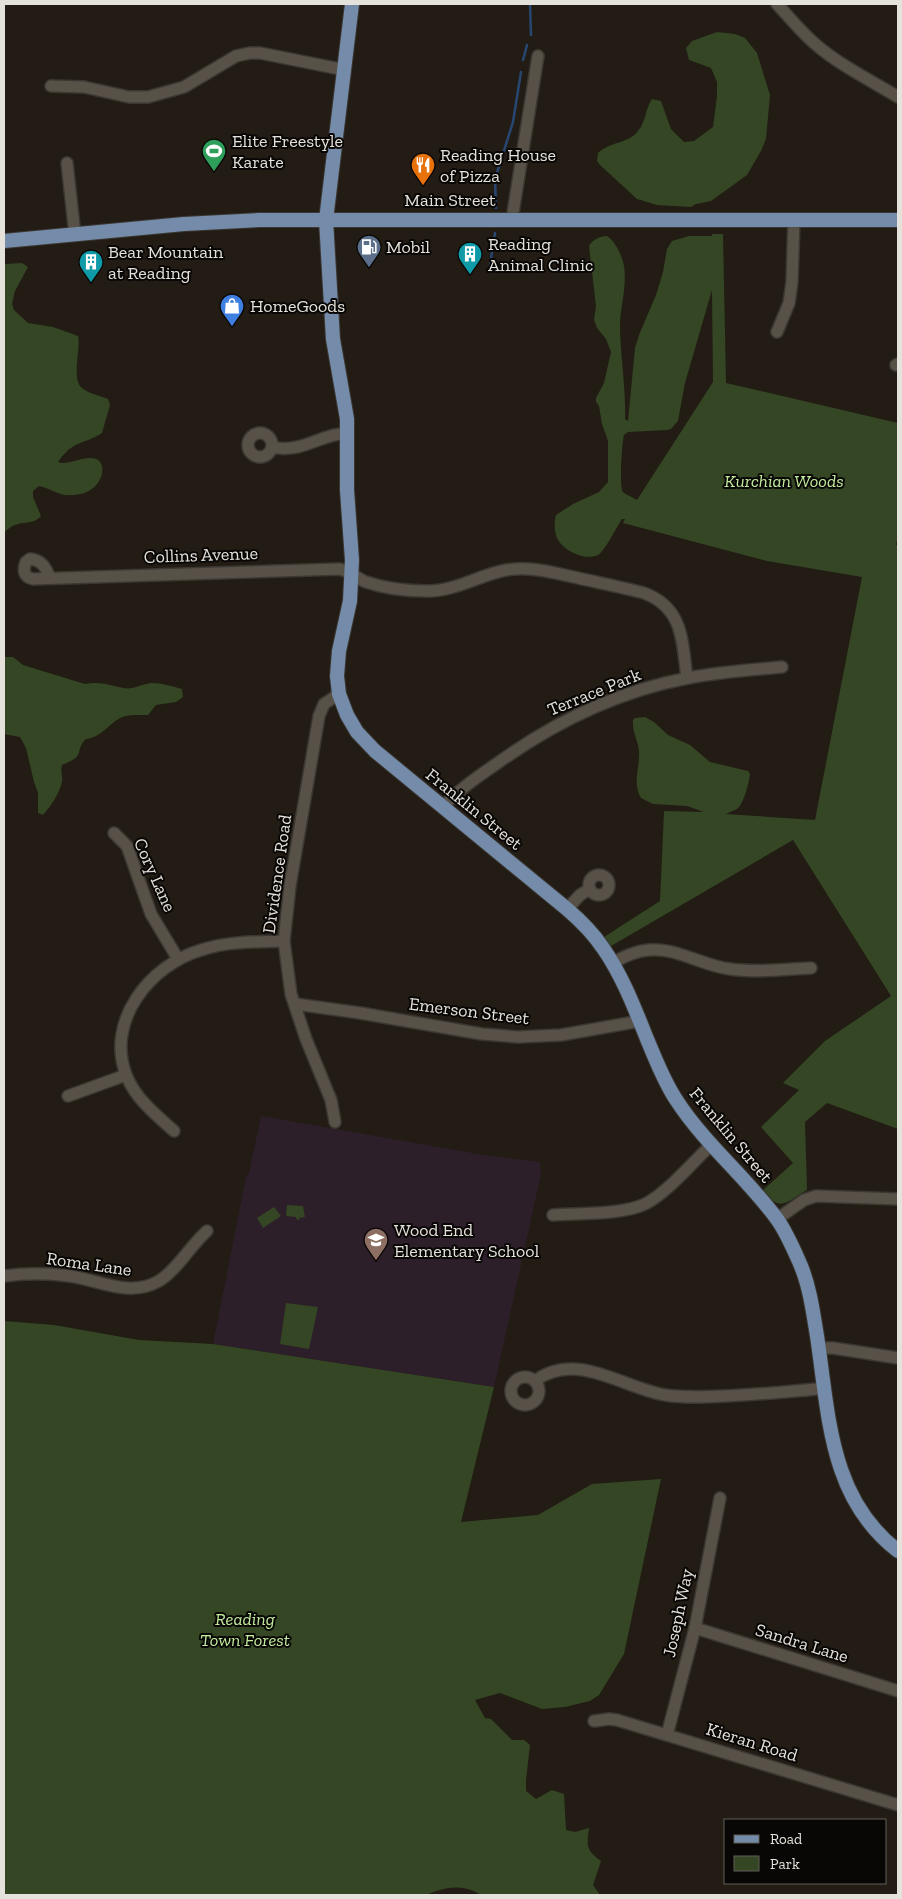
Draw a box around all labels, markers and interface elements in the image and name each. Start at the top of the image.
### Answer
place label: Elite Freestyle Karate [232,130,343,173]
sports icon: Elite Freestyle Karate [201,138,227,172]
place label: Reading House of Pizza [440,144,556,187]
restaurant icon: Reading House of Pizza [410,152,436,186]
street label: Main Street [404,189,496,211]
place label: Reading Animal Clinic [488,233,593,276]
fuel station icon: Mobil [356,234,382,268]
place label: Mobil [386,236,430,258]
place label: Bear Mountain at Reading [108,241,224,284]
building icon: Reading Animal Clinic [457,241,483,275]
building icon: Bear Mountain at Reading [78,249,104,283]
shop icon: HomeGoods [219,293,245,327]
place label: HomeGoods [250,295,345,317]
park label: Kurchian Woods [724,470,844,492]
street label: Collins Avenue [144,542,258,568]
street label: Terrace Park [544,663,645,721]
street label: Franklin Street [421,763,527,855]
street label: Dividence Road [258,813,296,935]
street label: Cory Lane [129,835,181,915]
street label: Emerson Street [408,993,531,1029]
street label: Franklin Street [685,1083,777,1187]
place label: Wood End Elementary School [394,1219,539,1262]
school or university icon: Wood End Elementary School [363,1227,389,1261]
street label: Roma Lane [45,1247,133,1281]
street label: Joseph Way [658,1566,698,1659]
park label: Reading Town Forest [200,1608,290,1651]
street label: Sandra Lane [753,1618,851,1668]
street label: Kieran Road [704,1718,800,1766]
legend [724,1819,887,1884]
text: Road [770,1830,803,1848]
text: Park [770,1855,800,1873]

